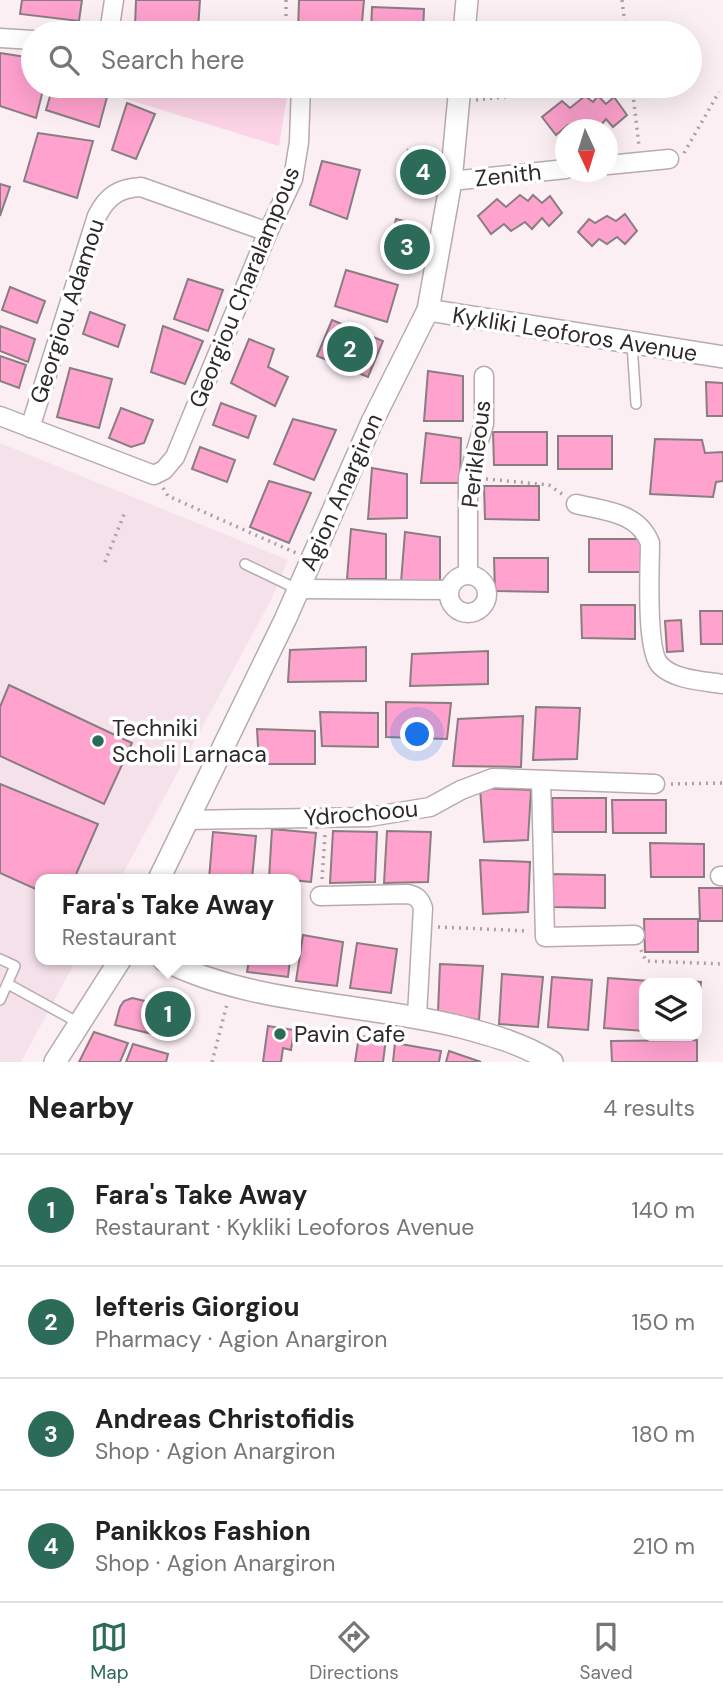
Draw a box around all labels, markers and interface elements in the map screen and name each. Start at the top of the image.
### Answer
search box [21,21,702,98]
icon: search [45,41,83,79]
text: Search here [101,43,244,77]
north arrow [555,119,618,182]
pin: 4 [400,146,446,198]
street label: Zenith [473,157,543,193]
street label: Georgiou Charalampous [182,162,306,412]
street label: Georgiou Adamou [23,215,111,407]
pin: 3 [384,221,430,273]
street label: Kykliki Leoforos Avenue [450,300,700,368]
pin: 2 [327,323,373,375]
street label: Perikleous [455,399,497,509]
street label: Agion Anargiron [293,409,389,575]
place label: Techniki Scholi Larnaca [112,713,267,769]
your location [400,717,434,751]
marker: Techniki Scholi Larnaca [90,733,106,749]
street label: Ydrochoou [303,793,419,833]
popup [35,874,301,965]
text: Fara's Take Away [62,888,274,922]
text: Restaurant [62,922,177,952]
map controls [639,978,702,1041]
button: layers [639,978,702,1041]
pin: 1 [145,988,191,1040]
place label: Pavin Cafe [294,1019,405,1049]
marker: Pavin Cafe [272,1026,288,1042]
text: Nearby [28,1088,134,1127]
text: 4 results [603,1093,695,1123]
text: Fara's Take Away [95,1178,307,1212]
text: 1 [47,1195,55,1225]
text: 140 m [632,1195,695,1225]
text: Restaurant · Kykliki Leoforos Avenue [95,1212,474,1242]
text: lefteris Giorgiou [95,1290,300,1324]
text: 2 [44,1307,58,1337]
text: 150 m [631,1307,695,1337]
text: Pharmacy · Agion Anargiron [95,1324,387,1354]
text: Andreas Christofidis [95,1402,355,1436]
text: 3 [44,1419,58,1449]
text: 180 m [631,1419,695,1449]
text: Shop · Agion Anargiron [95,1436,335,1466]
text: Panikkos Fashion [95,1514,311,1548]
text: 4 [44,1531,58,1561]
text: 210 m [632,1531,695,1561]
text: Shop · Agion Anargiron [95,1548,335,1578]
tab: Map [90,1618,129,1685]
tab: Directions [309,1618,399,1685]
tab: Saved [579,1618,633,1685]

